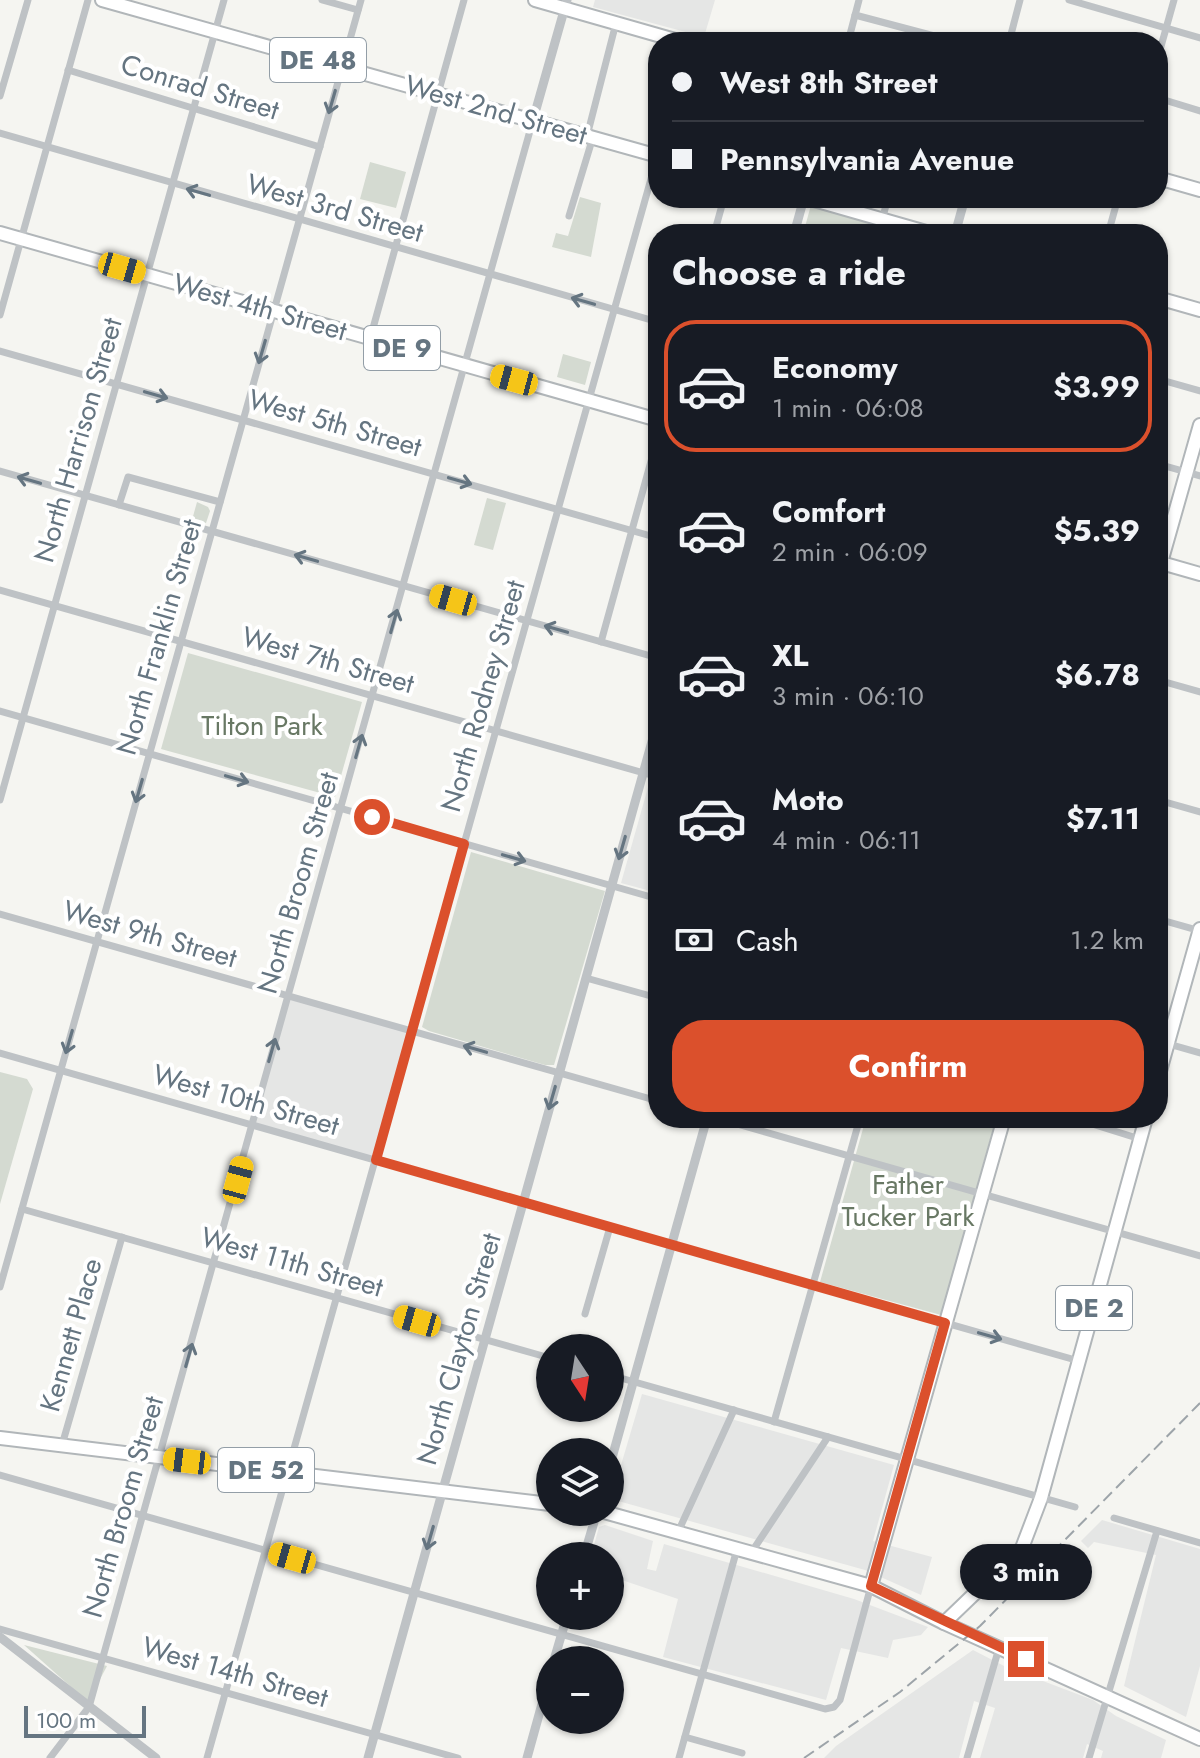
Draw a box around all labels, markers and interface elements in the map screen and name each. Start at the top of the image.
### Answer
road number: DE 48 [270,38,366,82]
street label: Conrad Street [116,44,284,131]
text: West 8th Street [720,61,937,104]
street label: West 2nd Street [400,64,592,156]
one-way arrow [324,89,339,115]
text: Pennsylvania Avenue [720,138,1014,181]
street label: West 3rd Street [242,163,429,253]
one-way arrow [186,184,212,199]
text: Choose a ride [672,246,906,298]
car [96,250,148,286]
street label: West 4th Street [168,263,352,351]
one-way arrow [571,293,596,307]
street label: North Harrison Street [23,313,133,567]
road number: DE 9 [364,326,440,370]
one-way arrow [254,339,269,365]
text: Economy [772,346,898,389]
icon: car [676,350,748,422]
car [488,362,540,398]
text: $3.99 [1053,365,1140,408]
street label: West 5th Street [243,379,427,467]
one-way arrow [142,388,168,403]
text: 1 min · 06:08 [772,389,924,427]
one-way arrow [16,471,42,486]
one-way arrow [446,474,472,489]
text: Comfort [772,490,885,533]
icon: car [676,494,748,566]
text: $5.39 [1054,509,1140,552]
street label: North Franklin Street [106,514,212,760]
text: 2 min · 06:09 [772,533,928,571]
one-way arrow [293,550,319,565]
street label: North Rodney Street [430,575,536,817]
car [427,582,479,618]
one-way arrow [387,608,402,634]
street label: West 7th Street [237,616,419,704]
one-way arrow [544,621,570,636]
text: XL [772,634,808,677]
icon: car [676,638,748,710]
text: $6.78 [1055,653,1140,696]
text: 3 min · 06:10 [772,677,924,715]
park label: Tilton Park [201,705,324,746]
one-way arrow [352,734,367,760]
street label: North Broom Street [247,767,349,999]
one-way arrow [223,772,249,787]
one-way arrow [131,778,146,804]
text: Moto [772,778,844,821]
icon: car [676,782,748,854]
text: $7.11 [1066,797,1140,840]
route start [354,799,390,835]
text: 4 min · 06:11 [772,821,921,859]
one-way arrow [614,835,629,860]
one-way arrow [500,851,526,866]
street label: West 9th Street [58,890,242,978]
icon: cash [672,918,716,962]
text: Cash [736,919,799,962]
text: 1.2 km [1070,921,1144,959]
button: Confirm [672,1020,1144,1112]
one-way arrow [61,1028,76,1054]
one-way arrow [266,1038,281,1064]
one-way arrow [463,1041,489,1056]
street label: West 10th Street [148,1054,344,1146]
one-way arrow [544,1085,559,1111]
car [220,1154,256,1206]
park label: Father Tucker Park [841,1164,975,1237]
street label: West 11th Street [196,1216,388,1308]
street label: North Clayton Street [406,1228,512,1470]
street label: Kennett Place [30,1253,112,1417]
road number: DE 2 [1056,1286,1132,1330]
car [391,1303,443,1339]
one-way arrow [977,1329,1003,1344]
north arrow [536,1334,624,1422]
map controls [536,1334,624,1734]
one-way arrow [182,1343,197,1369]
street label: North Broom Street [72,1391,174,1623]
button: layers [536,1438,624,1526]
car [162,1446,212,1476]
road number: DE 52 [218,1448,314,1492]
one-way arrow [421,1524,436,1550]
car [266,1540,318,1576]
button: + [536,1542,624,1630]
callout: 3 min [960,1543,1092,1599]
text: 3 min [992,1553,1060,1591]
street label: West 14th Street [137,1626,333,1718]
route end [1008,1641,1044,1677]
button: − [536,1646,624,1734]
scale bar [24,1702,146,1738]
text: 100 m [36,1704,96,1736]

